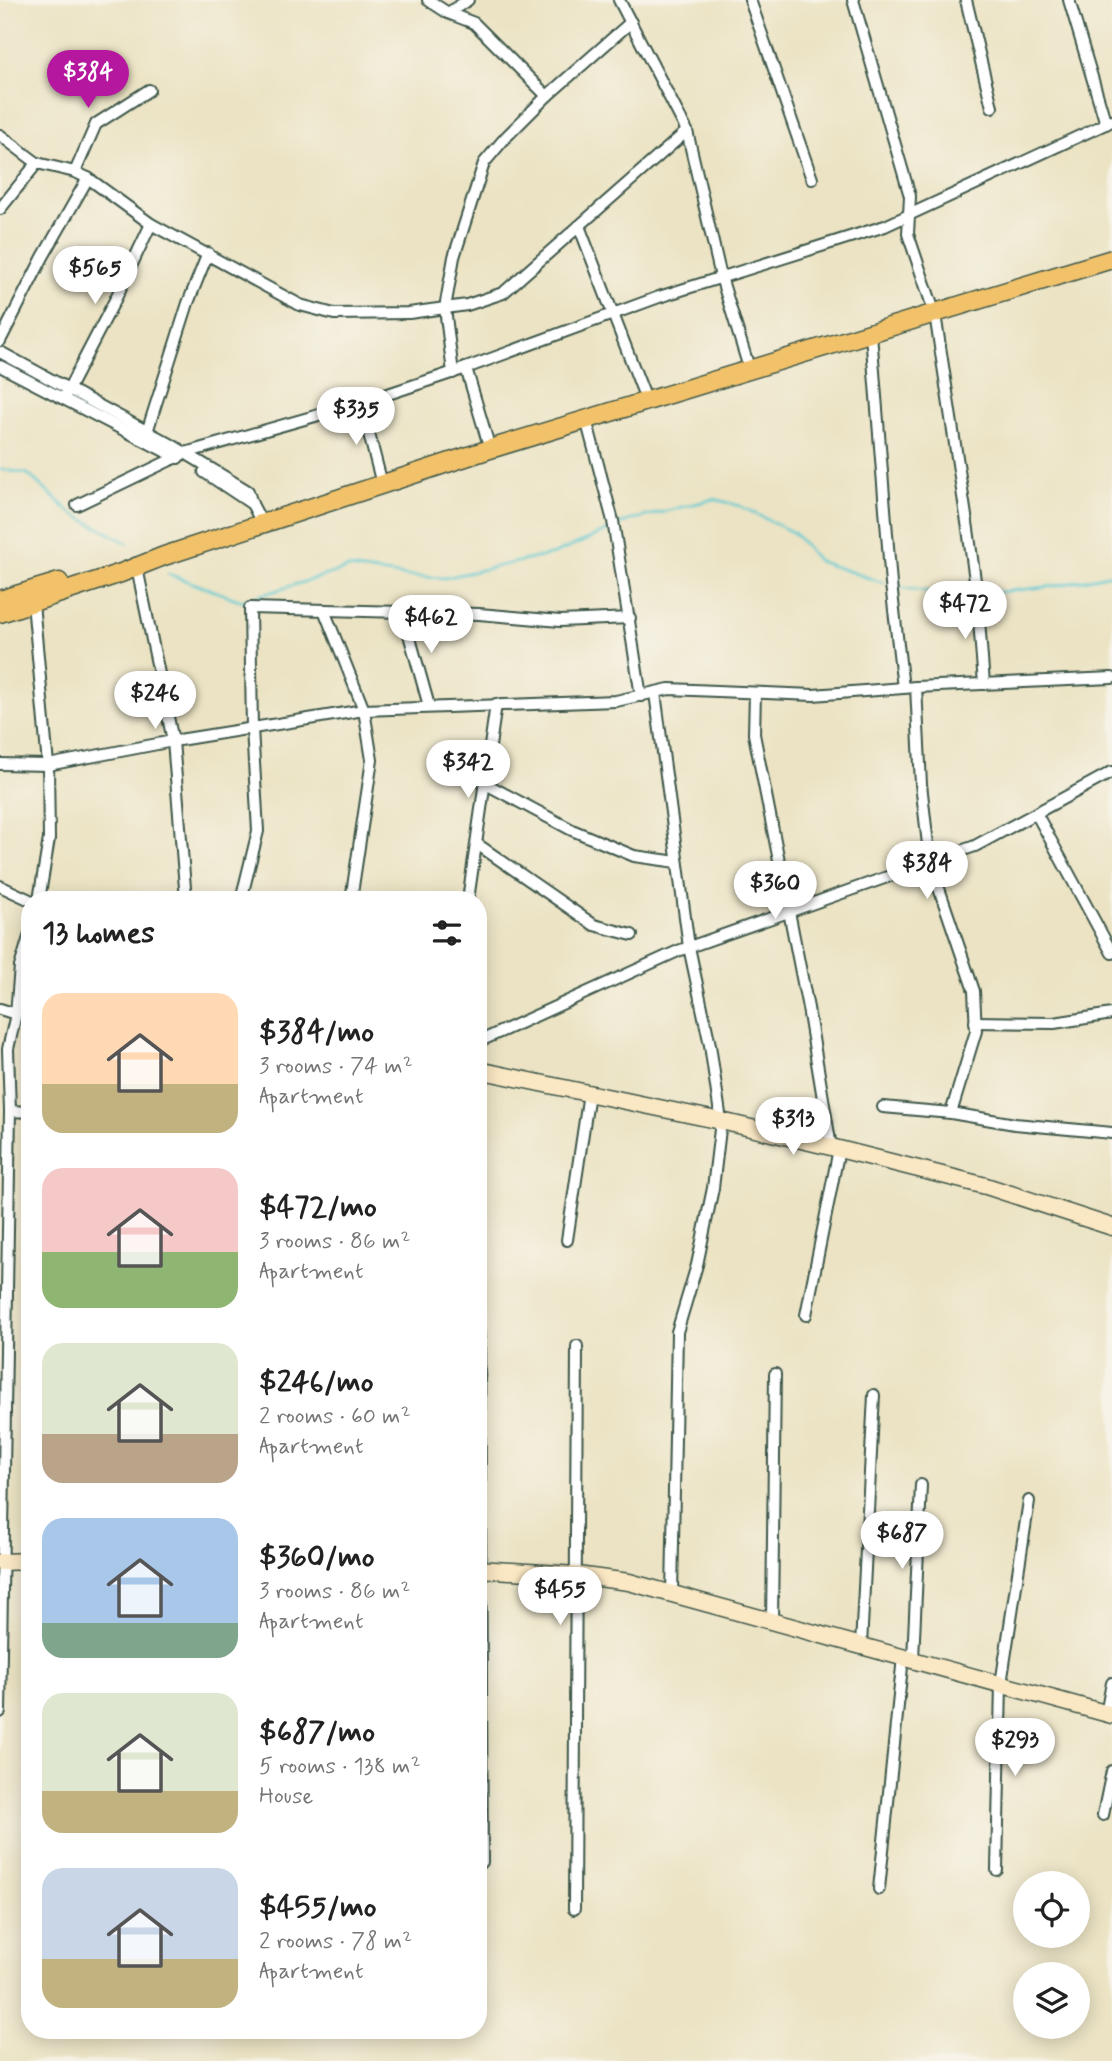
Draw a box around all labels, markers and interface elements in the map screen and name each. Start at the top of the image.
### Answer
pin: $384 [47,50,129,110]
text: $384 [63,58,113,88]
pin: $565 [54,246,136,306]
text: $565 [69,254,121,284]
pin: $335 [315,388,397,447]
text: $335 [333,395,379,425]
pin: $472 [924,582,1006,641]
text: $472 [939,589,991,619]
pin: $462 [390,596,472,655]
text: $462 [404,603,458,633]
pin: $246 [114,672,196,731]
text: $246 [130,679,180,709]
pin: $342 [427,740,509,800]
text: $342 [442,748,494,778]
pin: $384 [886,842,968,901]
text: $384 [902,849,952,879]
pin: $360 [734,862,816,921]
text: $360 [750,869,800,899]
text: 13 homes [42,914,155,953]
icon: filters [428,914,466,952]
text: $384/mo [259,1013,374,1052]
icon: home [98,1021,182,1105]
text: 3 rooms · 74 m² [259,1052,413,1082]
text: Apartment [259,1082,364,1112]
pin: $313 [752,1098,834,1157]
text: $313 [771,1105,815,1135]
text: $472/mo [259,1188,377,1227]
icon: home [98,1196,182,1280]
text: 3 rooms · 86 m² [259,1227,410,1257]
text: Apartment [259,1257,364,1287]
text: $246/mo [259,1363,373,1402]
icon: home [98,1371,182,1455]
text: 2 rooms · 60 m² [259,1402,411,1432]
text: Apartment [259,1432,364,1462]
pin: $687 [861,1512,943,1571]
text: $687 [877,1519,927,1549]
text: $360/mo [259,1538,375,1577]
icon: home [98,1546,182,1630]
pin: $455 [519,1568,601,1627]
text: $455 [534,1575,586,1605]
text: 3 rooms · 86 m² [259,1577,410,1607]
text: Apartment [259,1607,364,1637]
text: $687/mo [259,1713,375,1752]
pin: $293 [974,1718,1056,1778]
icon: home [98,1721,182,1805]
text: $293 [991,1726,1039,1756]
text: 5 rooms · 138 m² [259,1752,421,1782]
text: House [259,1782,313,1812]
map controls [1013,1871,1090,2039]
button: locate [1013,1871,1090,1948]
text: $455/mo [259,1888,377,1927]
icon: home [98,1896,182,1980]
text: 2 rooms · 78 m² [259,1927,412,1957]
text: Apartment [259,1957,364,1987]
button: layers [1013,1962,1090,2039]

